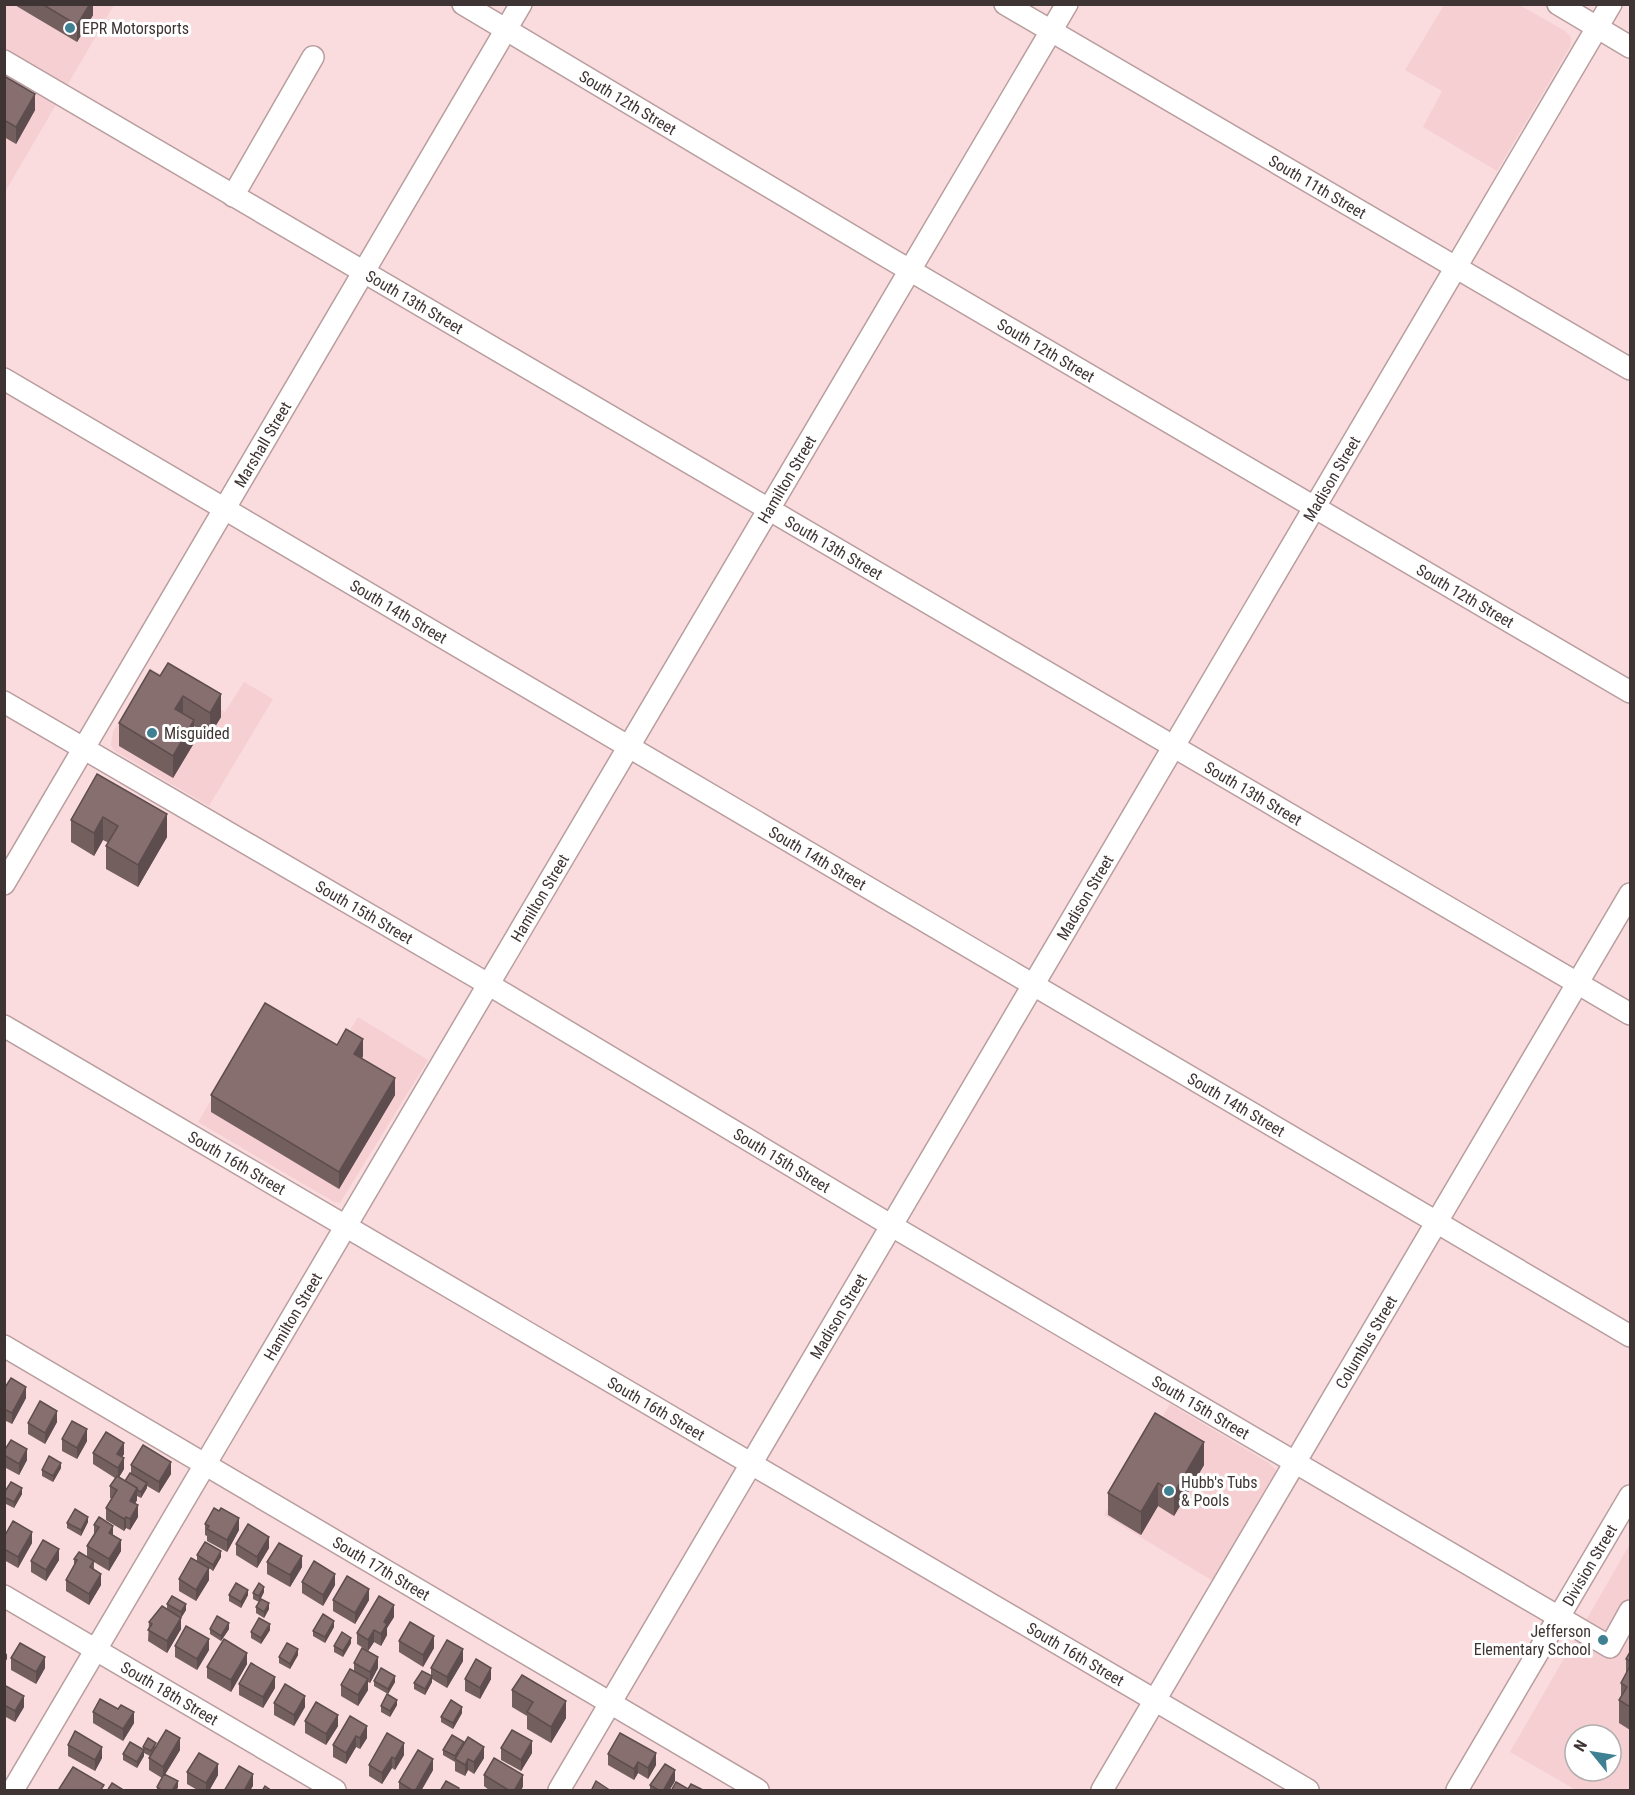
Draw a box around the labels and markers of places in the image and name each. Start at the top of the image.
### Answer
place label: EPR Motorsports [82,19,189,38]
marker: EPR Motorsports [63,21,77,35]
place label: Misguided [164,724,230,743]
marker: Misguided [145,726,159,740]
place label: Hubb's Tubs & Pools [1181,1473,1258,1510]
marker: Hubb's Tubs & Pools [1162,1484,1176,1498]
place label: Jefferson Elementary School [1474,1622,1591,1659]
marker: Jefferson Elementary School [1596,1633,1610,1647]

